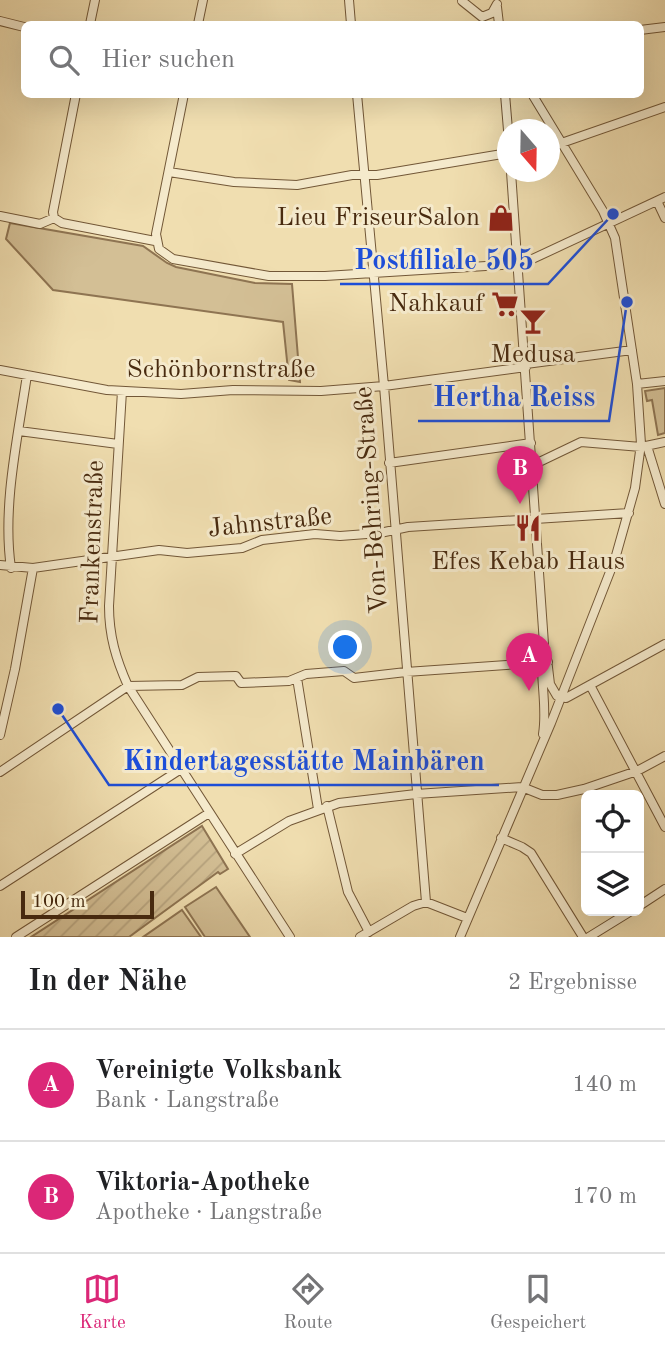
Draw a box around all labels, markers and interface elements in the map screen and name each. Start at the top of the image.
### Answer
search box [21,21,644,98]
icon: search [45,41,83,79]
text: Hier suchen [101,47,235,73]
north arrow [497,119,560,182]
shop icon: Lieu FriseurSalon [486,203,516,233]
place label: Lieu FriseurSalon [276,205,480,231]
callout: Postfiliale 505 [340,235,548,284]
text: Postfiliale 505 [354,248,534,276]
supermarket icon: Nahkauf [490,289,520,319]
place label: Nahkauf [388,291,485,317]
bar icon: Medusa [518,306,548,336]
place label: Medusa [490,342,576,368]
street label: Schönbornstraße [127,357,315,383]
callout: Hertha Reiss [418,372,609,421]
street label: Von-Behring-Straße [351,385,393,615]
text: Hertha Reiss [433,385,595,413]
pin: B [497,446,543,504]
street label: Frankenstraße [77,460,109,624]
street label: Jahnstraße [207,504,333,542]
restaurant icon: Efes Kebab Haus [513,513,543,543]
place label: Efes Kebab Haus [431,549,625,575]
your location [328,630,362,664]
pin: A [506,633,552,691]
callout: Kindertagesstätte Mainbären [109,736,499,785]
text: Kindertagesstätte Mainbären [123,749,485,777]
map controls [581,790,644,916]
button: locate [581,790,644,853]
button: layers [581,853,644,916]
scale bar [21,888,154,920]
text: 100 m [32,893,85,912]
text: In der Nähe [28,967,187,997]
text: 2 Ergebnisse [508,971,637,994]
text: Vereinigte Volksbank [95,1058,342,1084]
text: A [42,1073,60,1096]
text: 140 m [572,1073,637,1096]
text: Bank · Langstraße [95,1089,279,1112]
text: Viktoria-Apotheke [95,1170,310,1196]
text: B [43,1185,59,1208]
text: 170 m [572,1185,637,1208]
text: Apotheke · Langstraße [95,1201,322,1224]
tab: Karte [79,1270,126,1335]
tab: Route [284,1270,332,1335]
tab: Gespeichert [490,1270,586,1335]

